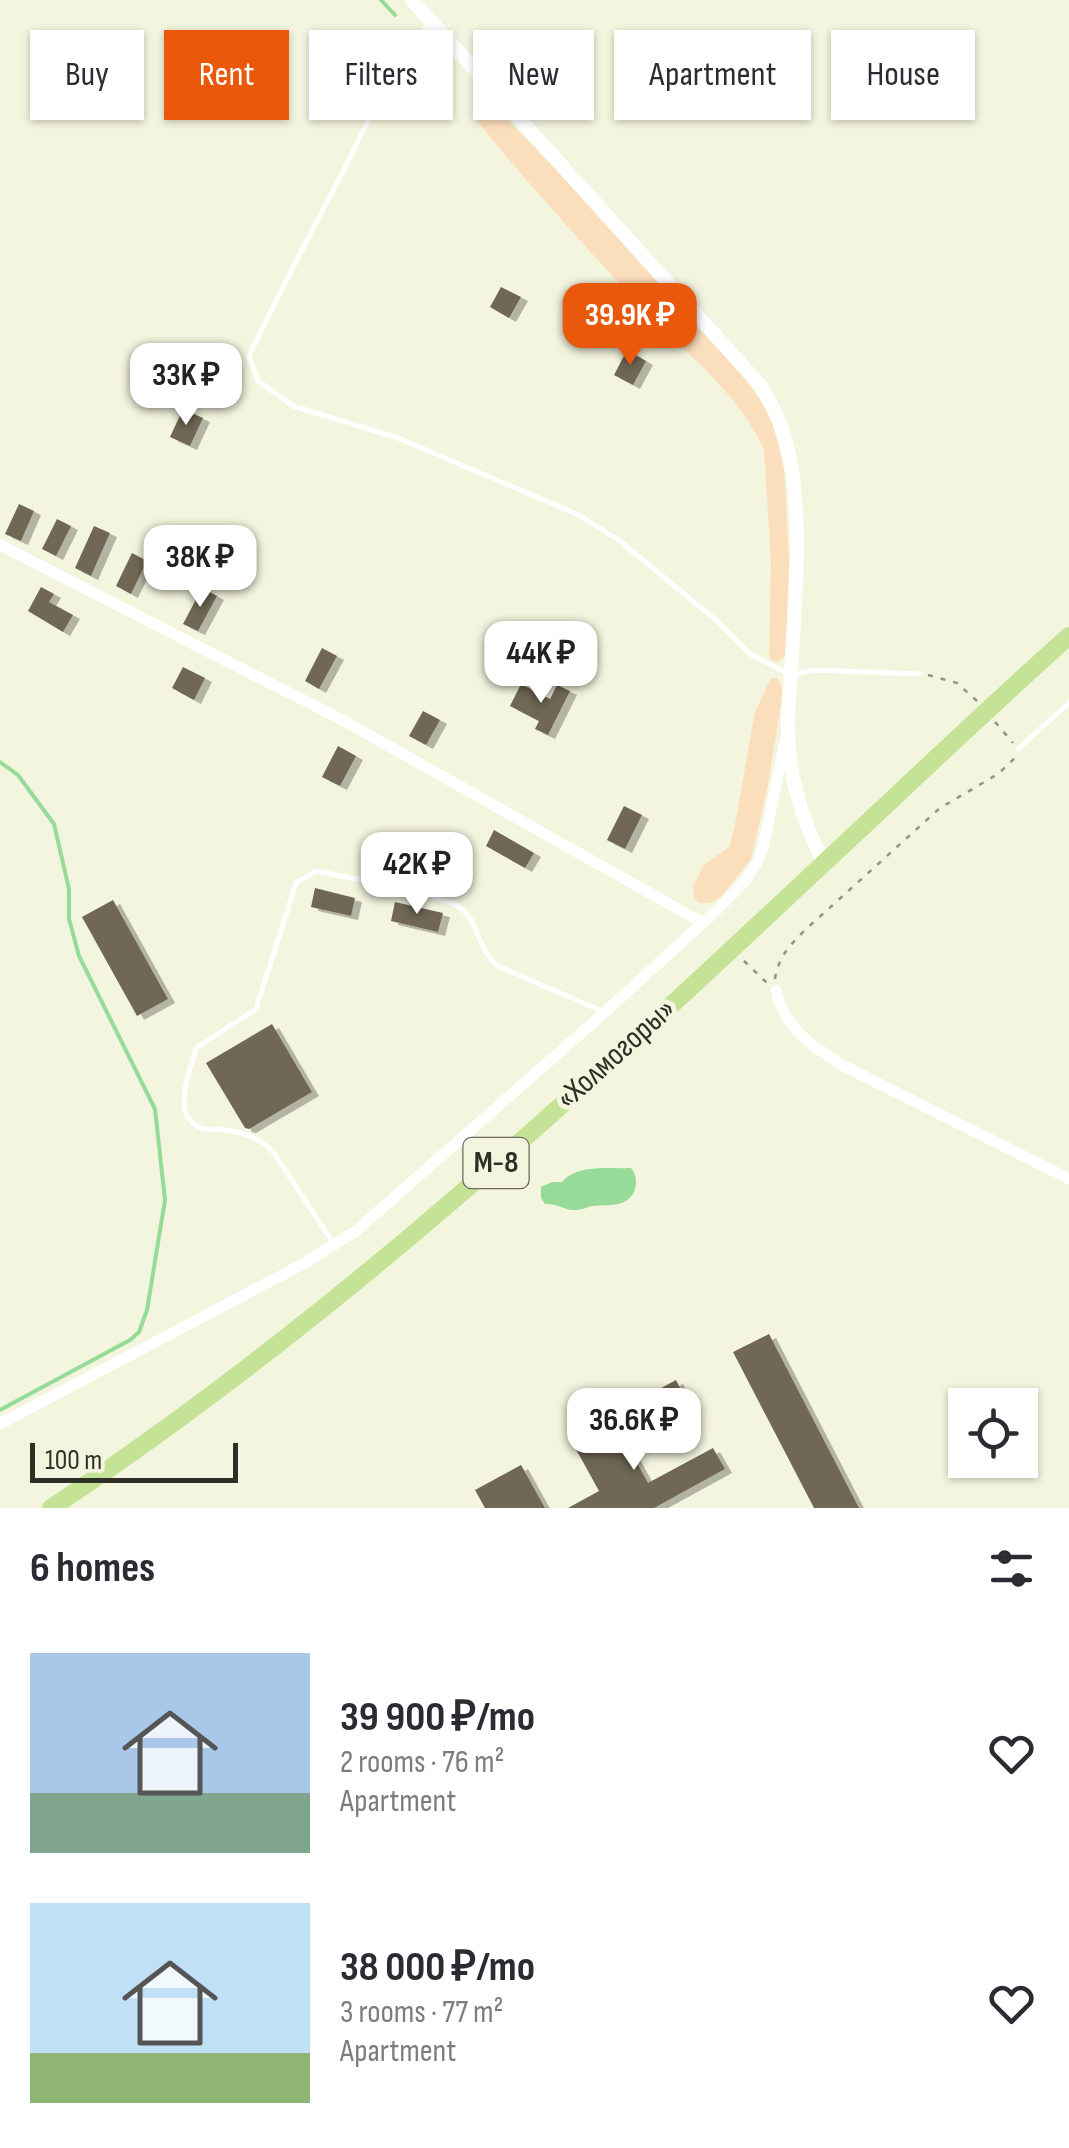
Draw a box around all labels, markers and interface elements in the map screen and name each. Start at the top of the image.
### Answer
chip: Buy [30,30,144,120]
chip: Rent [164,30,289,120]
chip: Filters [309,30,453,120]
chip: New [473,30,594,120]
chip: Apartment [614,30,811,120]
chip: House [831,30,975,120]
pin: 39.9K ₽ [538,283,722,368]
text: 39.9K ₽ [585,296,675,335]
pin: 33K ₽ [116,343,256,428]
text: 33K ₽ [152,356,220,395]
pin: 38K ₽ [130,525,270,610]
text: 38K ₽ [166,538,234,577]
pin: 44K ₽ [471,621,611,706]
text: 44K ₽ [506,634,576,673]
pin: 42K ₽ [347,832,487,917]
text: 42K ₽ [383,845,451,884]
street label: «Холмогоры» [548,990,684,1118]
road number: М-8 [464,1138,528,1188]
pin: 36.6K ₽ [542,1388,726,1473]
map controls [948,1388,1038,1478]
button: locate [948,1388,1038,1478]
text: 36.6K ₽ [589,1401,679,1440]
scale bar [30,1438,238,1482]
text: 100 m [45,1444,102,1477]
icon: filters [984,1541,1039,1596]
text: 6 homes [30,1543,155,1594]
text: 39 900 ₽/mo [340,1692,535,1743]
icon: home [110,1693,230,1813]
icon: heart [984,1726,1039,1781]
text: 2 rooms · 76 m² [340,1743,504,1782]
text: Apartment [340,1782,456,1821]
text: 38 000 ₽/mo [340,1942,535,1993]
icon: home [110,1943,230,2063]
icon: heart [984,1976,1039,2031]
text: 3 rooms · 77 m² [340,1993,504,2032]
text: Apartment [340,2032,456,2071]

